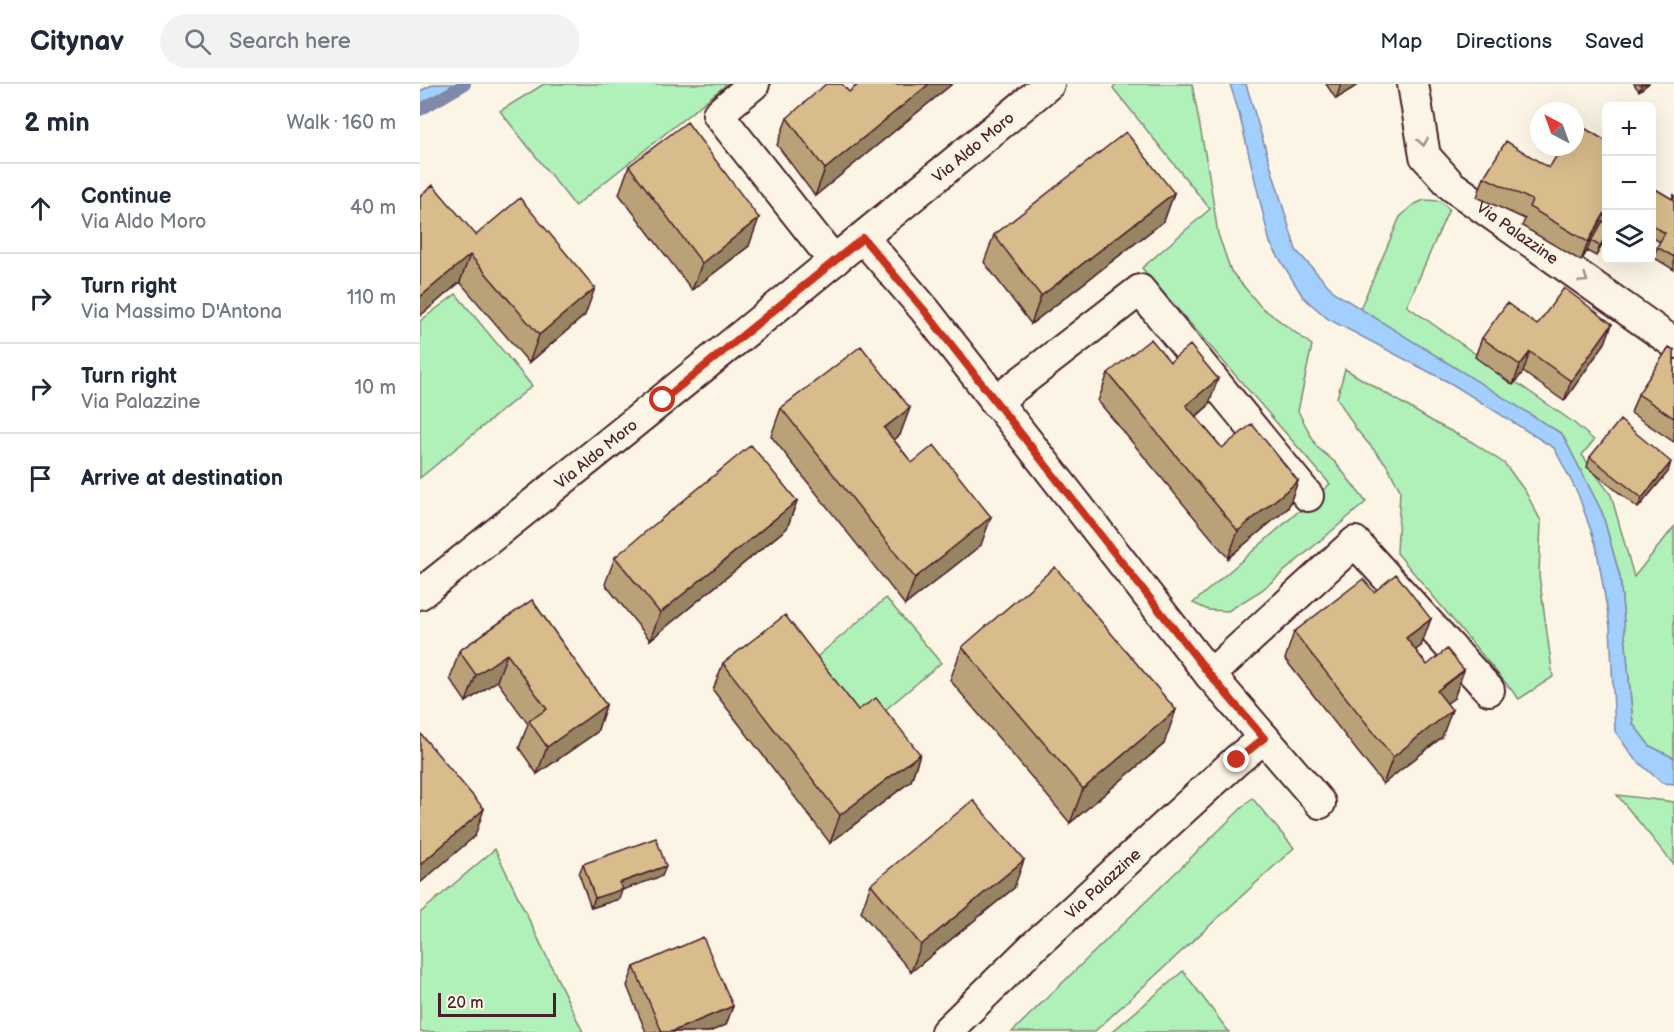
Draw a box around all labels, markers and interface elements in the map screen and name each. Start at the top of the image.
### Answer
search box [160,14,580,68]
text: Citynav [30,25,124,58]
icon: search [181,25,214,58]
text: Search here [229,28,351,55]
text: Map [1380,29,1423,54]
text: Directions [1456,29,1552,54]
text: Saved [1585,29,1644,54]
north arrow [1530,102,1584,156]
map controls [1602,102,1656,264]
button: + [1602,102,1656,156]
text: 2 min [24,108,90,139]
street label: Via Aldo Moro [929,109,1019,187]
text: Walk · 160 m [287,111,396,135]
one-way arrow [1416,137,1428,146]
button: − [1602,156,1656,210]
text: Continue [81,183,171,210]
icon: ahead [24,192,57,225]
text: 40 m [350,196,396,220]
street label: Via Palazzine [1472,198,1562,269]
text: Via Aldo Moro [81,210,206,234]
button: layers [1602,210,1656,264]
one-way arrow [1577,272,1588,283]
text: Turn right [81,273,177,300]
icon: right [24,282,57,315]
text: 110 m [347,286,396,310]
text: Via Massimo D'Antona [81,300,282,324]
text: Turn right [81,363,177,390]
icon: right [24,372,57,405]
text: 10 m [355,376,396,400]
route start [649,386,675,412]
text: Via Palazzine [81,390,200,414]
street label: Via Aldo Moro [552,416,642,493]
icon: arrive [24,462,57,495]
text: Arrive at destination [81,465,283,492]
route end [1223,746,1249,772]
street label: Via Palazzine [1062,845,1146,924]
scale bar [438,990,556,1018]
text: 20 m [447,994,483,1013]

